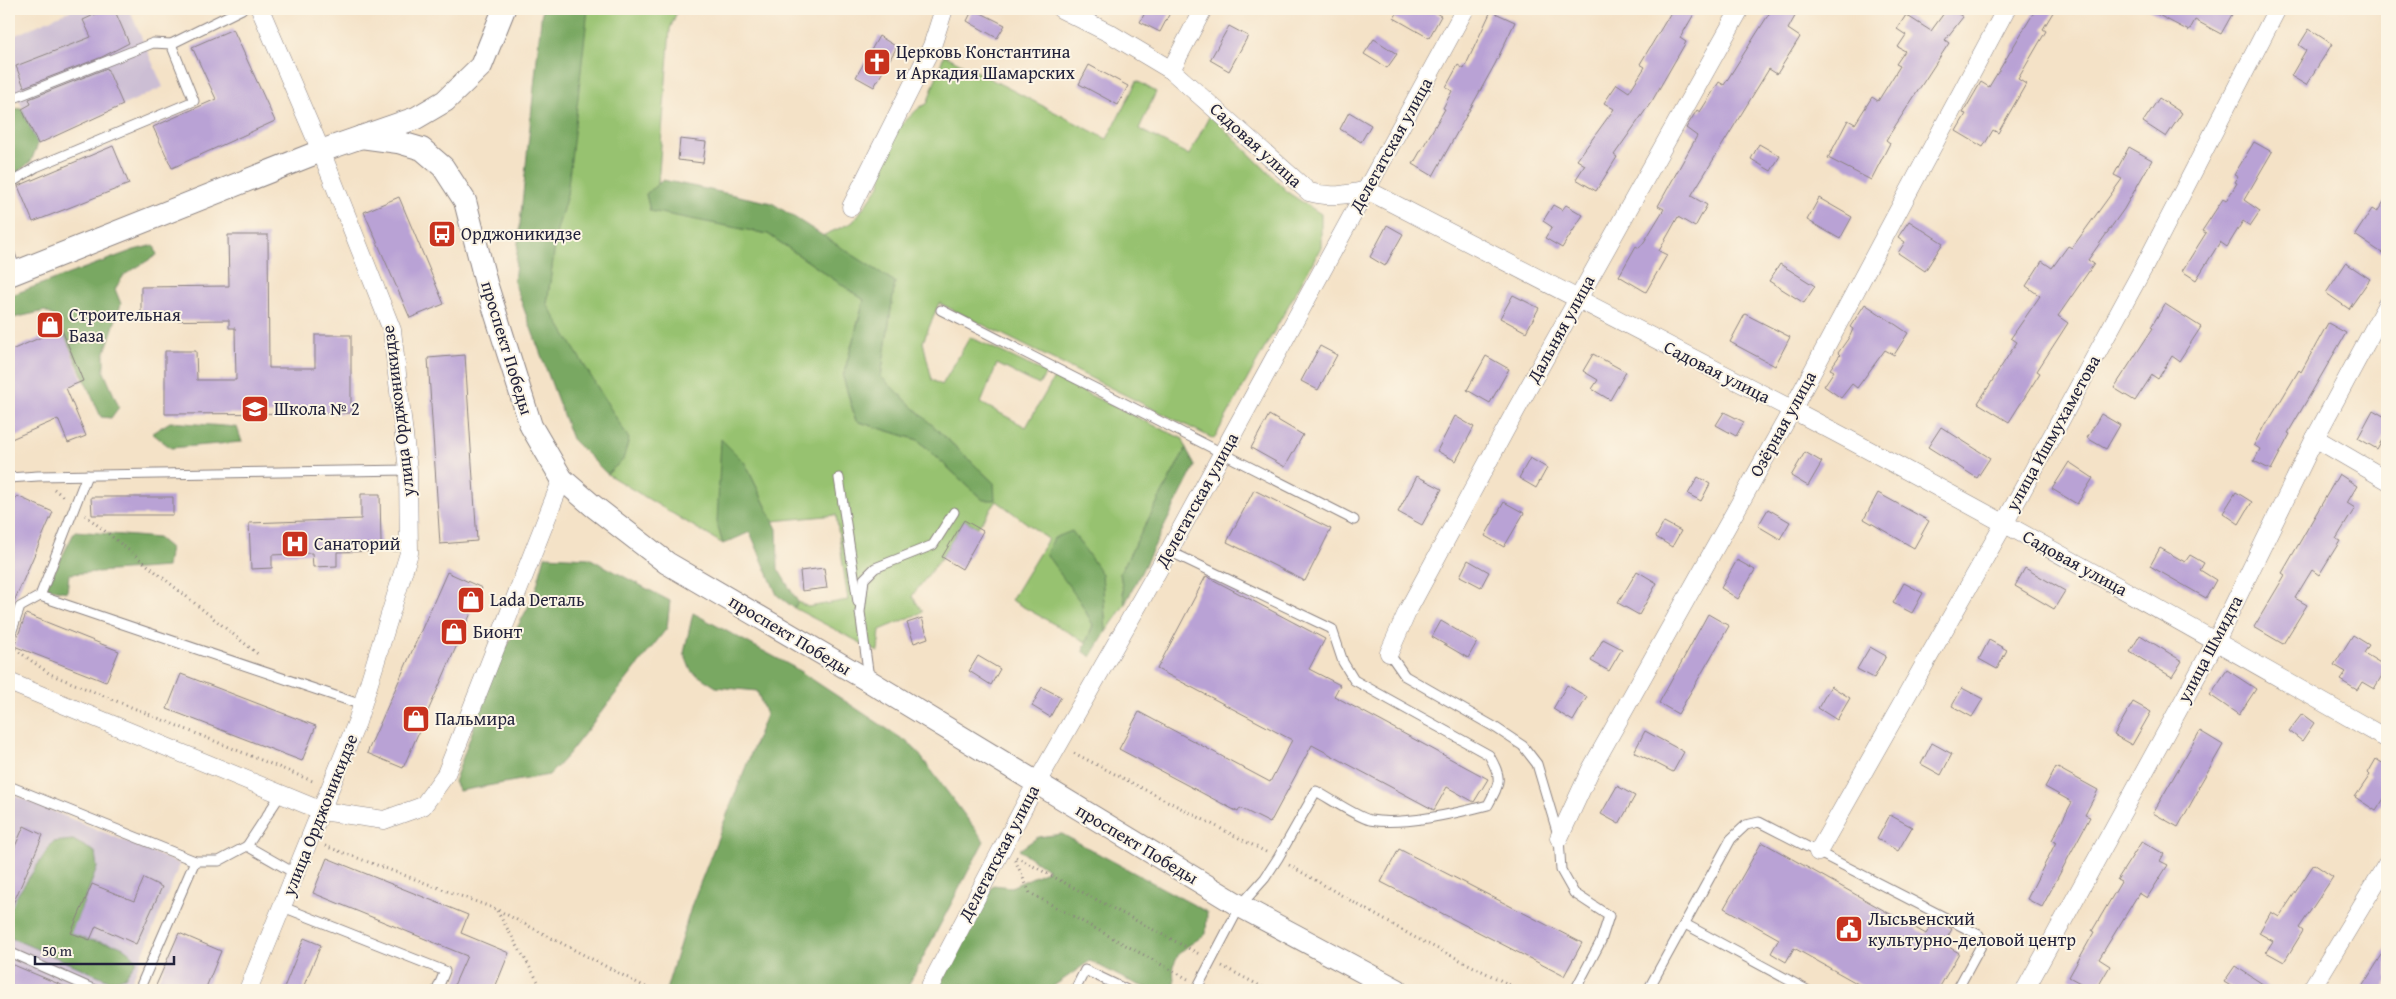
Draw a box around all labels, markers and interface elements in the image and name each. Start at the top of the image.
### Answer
place label: Церковь Константина и Аркадия Шамарских [896,38,1076,86]
church icon: Церковь Константина и Аркадия Шамарских [862,47,892,77]
street label: Делегатская улица [1342,72,1439,218]
street label: Садовая улица [1204,96,1309,194]
bus stop icon: Орджоникидзе [427,219,457,249]
place label: Орджоникидзе [461,220,581,247]
street label: Дальняя улица [1519,269,1602,389]
street label: проспект Победы [474,278,541,418]
place label: Строительная База [69,301,181,349]
shop icon: Строительная База [35,310,65,340]
street label: улица Орджоникидзе [374,324,422,499]
street label: Садовая улица [1659,333,1776,410]
street label: улица Ишмухаметова [1998,349,2107,517]
street label: Озёрная улица [1742,365,1823,482]
school or university icon: Школа № 2 [240,394,270,424]
place label: Школа № 2 [274,395,360,422]
street label: Делегатская улица [1148,427,1245,573]
street label: Садовая улица [2018,523,2133,603]
hospital icon: Санаторий [280,529,310,559]
place label: Санаторий [314,530,401,557]
shop icon: Lada Dеталь [456,585,486,615]
place label: Lada Dеталь [490,586,584,613]
street label: проспект Победы [724,587,857,682]
street label: улица Шмидта [2169,590,2249,708]
shop icon: Бионт [439,617,469,647]
place label: Бионт [473,618,523,645]
shop icon: Пальмира [401,704,431,734]
place label: Пальмира [435,705,516,732]
street label: улица Орджоникидзе [274,730,364,901]
street label: Делегатская улица [951,779,1046,927]
street label: проспект Победы [1071,796,1204,891]
place label: Лысьвенский культурно-деловой центр [1868,905,2076,953]
public building icon: Лысьвенский культурно-деловой центр [1834,914,1864,944]
scale bar [35,934,174,966]
text: 50 m [42,940,73,961]

